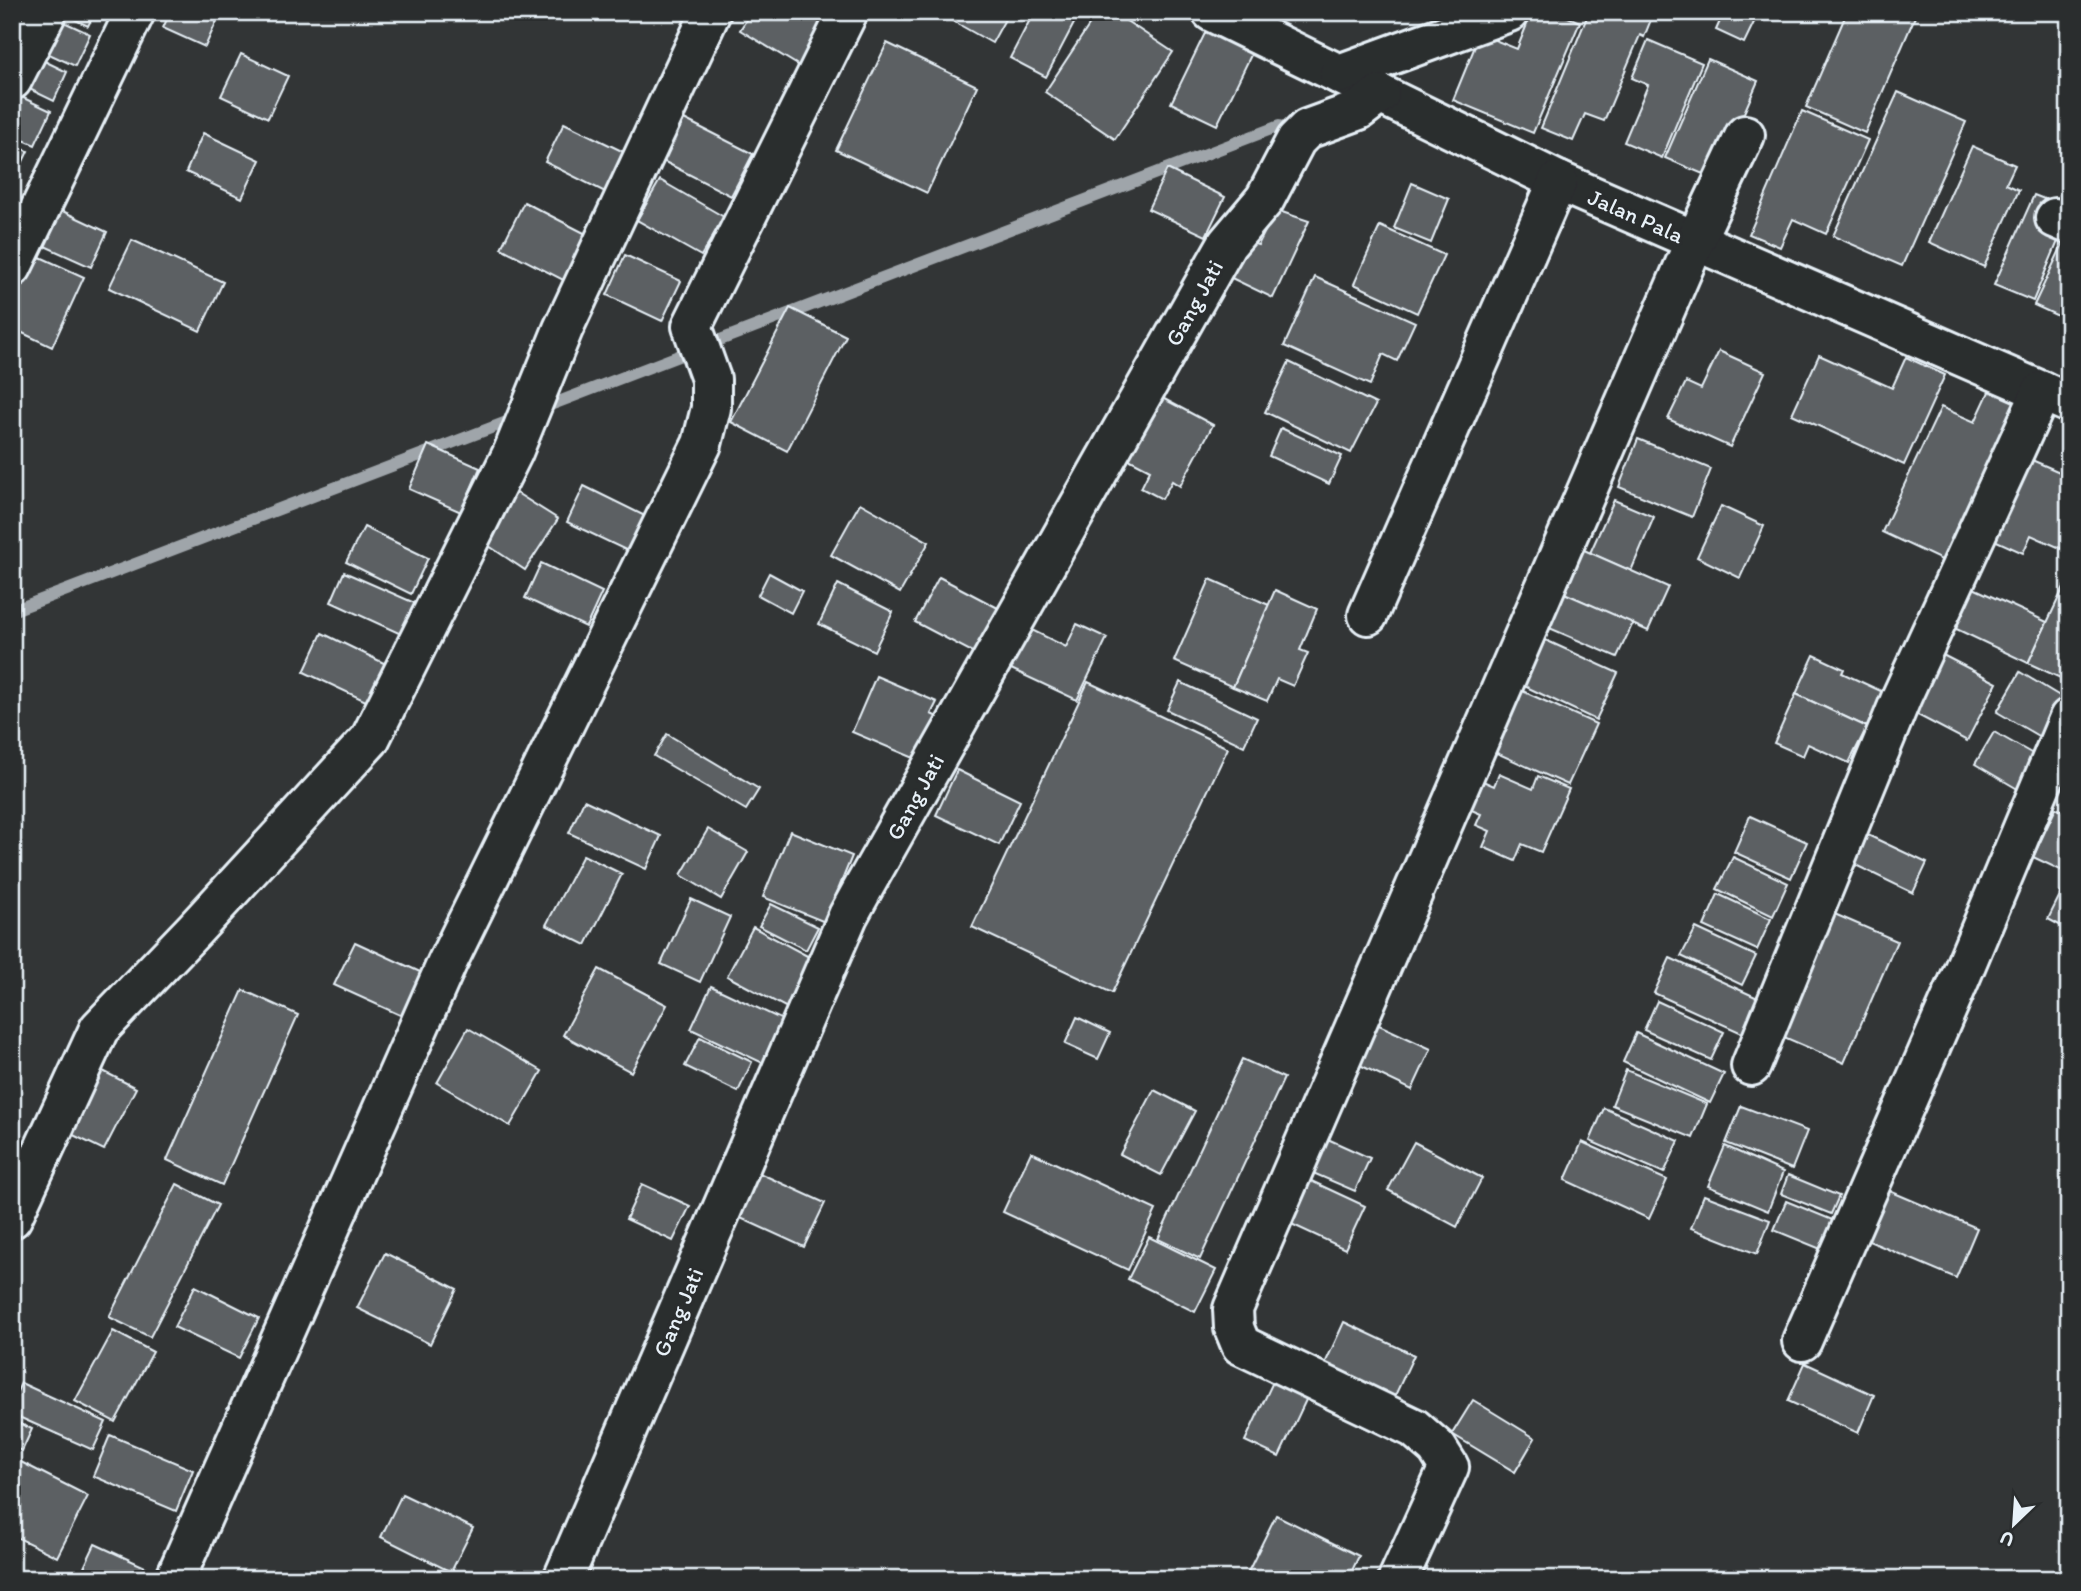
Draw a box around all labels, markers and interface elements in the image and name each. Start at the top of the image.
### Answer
street label: Jalan Pala [1584,183,1688,249]
street label: Gang Jati [1159,255,1229,351]
street label: Gang Jati [880,749,950,845]
street label: Gang Jati [647,1263,709,1361]
north arrow [1980,1490,2050,1560]
text: U [1996,1526,2018,1552]

